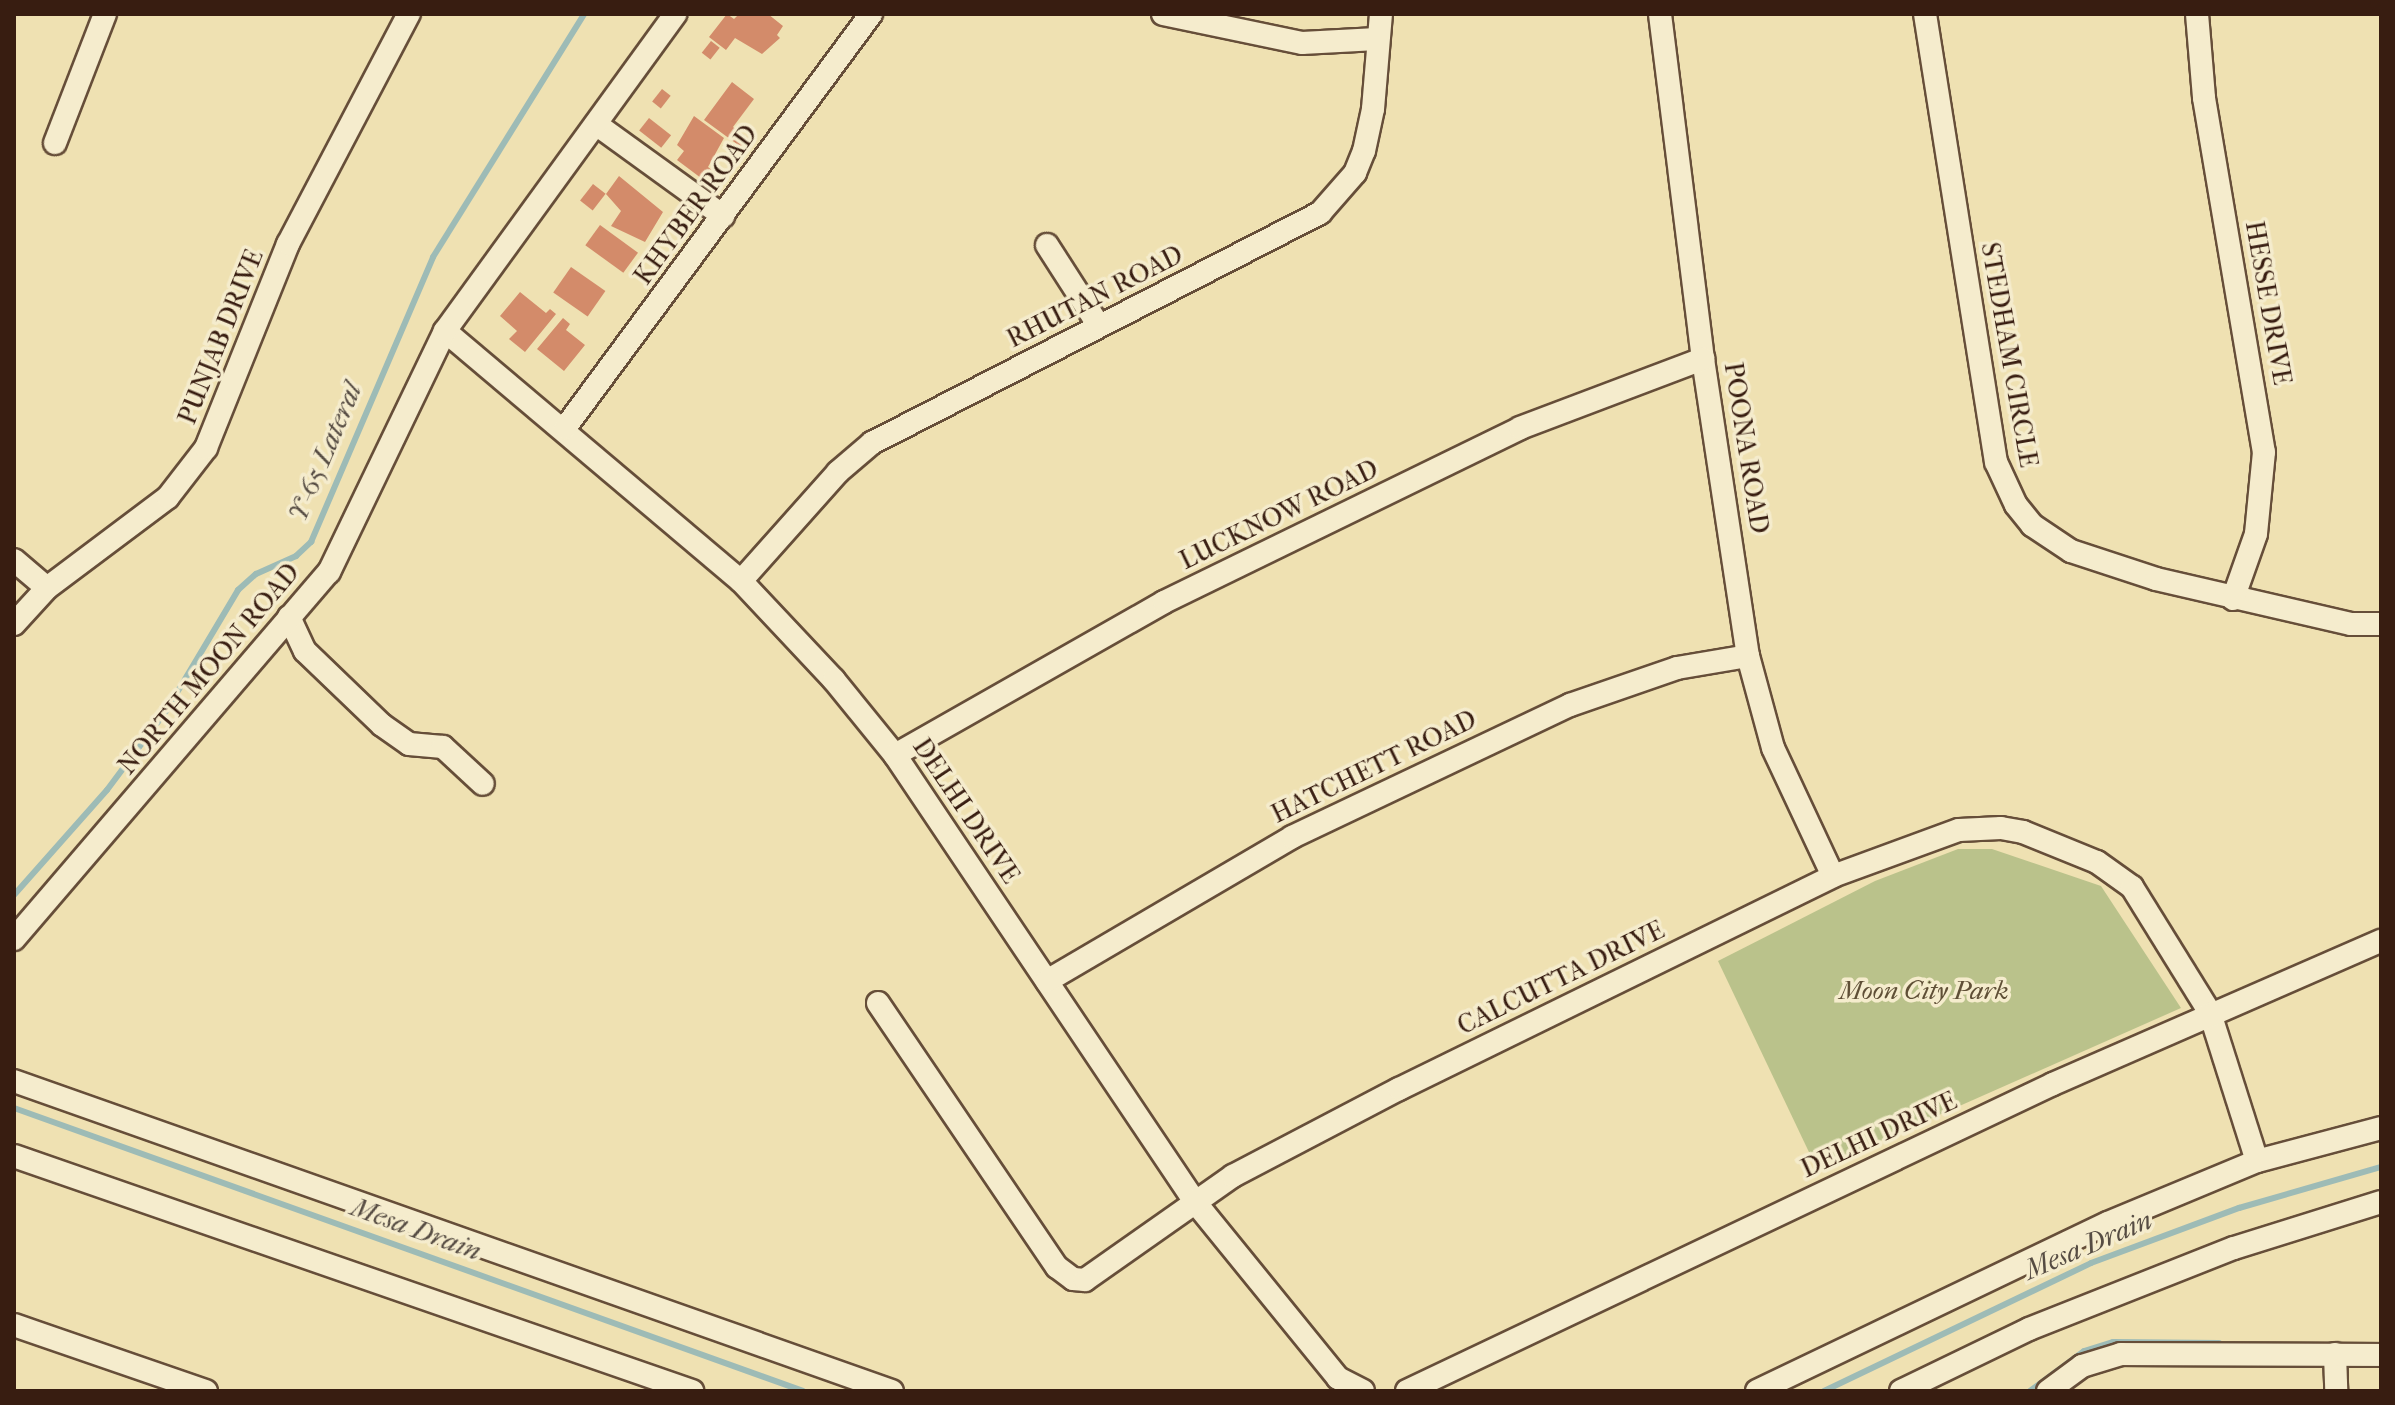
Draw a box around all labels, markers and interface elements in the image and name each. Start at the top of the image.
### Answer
street label: KHYBER ROAD [628,119,764,291]
street label: HESSE DRIVE [2238,218,2298,388]
street label: RHUTAN ROAD [1002,239,1188,355]
street label: STEDHAM CIRCLE [1974,240,2044,470]
street label: PUNJAB DRIVE [172,245,270,429]
street label: POONA ROAD [1717,360,1775,536]
water label: Y-65 Lateral [281,378,369,526]
street label: LUCKNOW ROAD [1175,453,1383,577]
street label: NORTH MOON ROAD [112,557,306,781]
street label: HATCHETT ROAD [1266,704,1482,830]
street label: DELHI DRIVE [906,732,1026,890]
street label: CALCUTTA DRIVE [1452,914,1670,1042]
park label: Moon City Park [1839,975,2009,1007]
street label: DELHI DRIVE [1796,1085,1962,1185]
water label: Mesa Drain [346,1190,486,1268]
water label: Mesa Drain [2019,1203,2157,1287]

